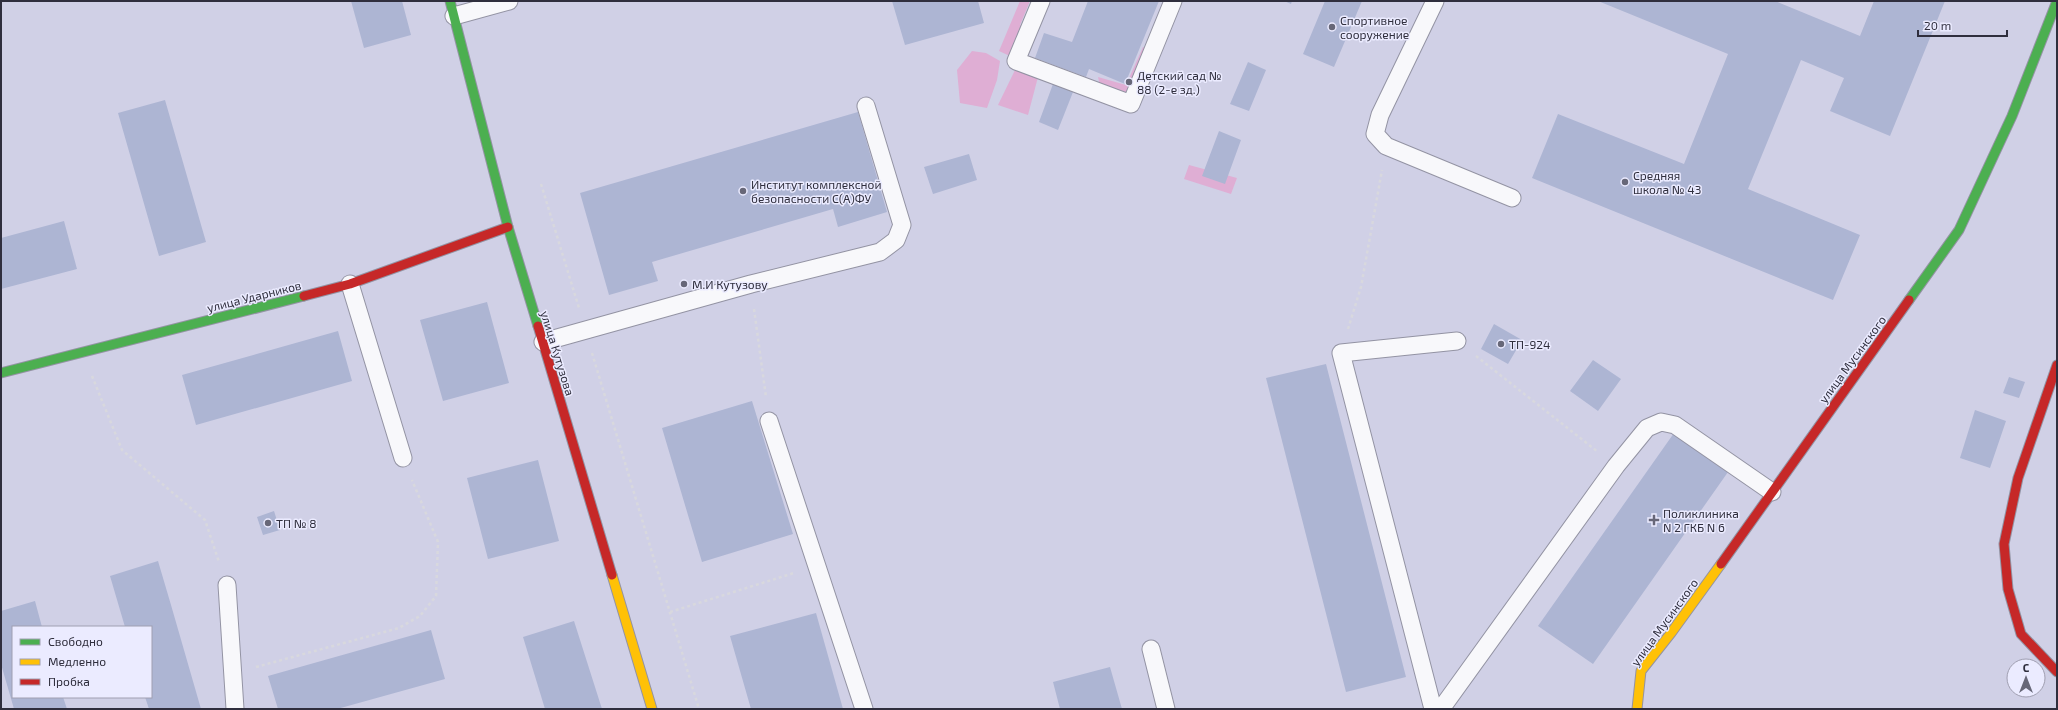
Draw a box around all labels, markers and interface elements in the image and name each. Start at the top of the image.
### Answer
scale bar [1918,12,2007,38]
place label: Спортивное сооружение [1340,13,1409,42]
text: 20 m [1924,18,1951,32]
marker: Спортивное сооружение [1327,22,1337,32]
place label: Детский сад № 88 (2-е зд.) [1137,68,1222,96]
marker: Детский сад № 88 (2-е зд.) [1124,77,1134,87]
place label: Средняя школа № 43 [1633,168,1701,196]
place label: Институт комплексной безопасности С(А)ФУ [751,177,881,205]
marker: Средняя школа № 43 [1620,177,1630,187]
marker: Институт комплексной безопасности С(А)ФУ [738,186,748,196]
place label: М.И Кутузову [692,277,768,292]
street label: улица Ударников [205,278,303,315]
marker: М.И Кутузову [679,279,689,289]
street label: улица Кутузова [537,309,578,397]
street label: улица Мусинского [1816,313,1889,406]
place label: ТП-924 [1509,337,1550,351]
marker: ТП-924 [1496,339,1506,349]
place label: Поликлиника N 2 ГКБ N 6 [1663,506,1739,534]
marker: Поликлиника N 2 ГКБ N 6 [1648,514,1660,526]
place label: ТП № 8 [276,516,316,530]
marker: ТП № 8 [263,518,273,528]
street label: улица Мусинского [1628,576,1701,669]
legend [12,626,152,698]
text: Свободно [48,634,103,648]
text: Медленно [48,654,106,668]
north arrow [2006,658,2046,698]
text: С [2023,661,2030,674]
text: Пробка [48,674,90,688]

